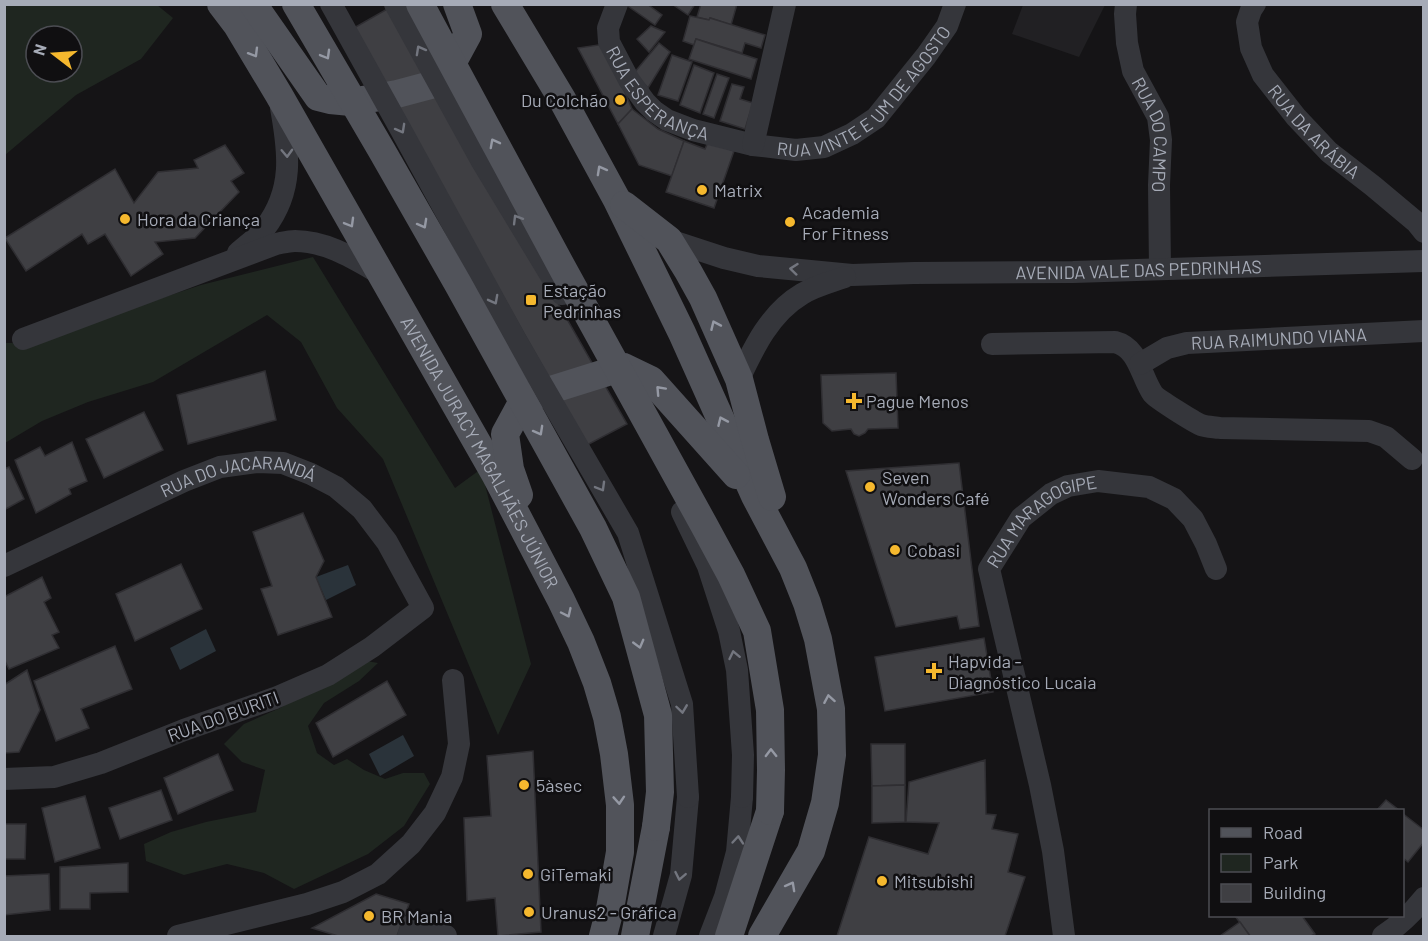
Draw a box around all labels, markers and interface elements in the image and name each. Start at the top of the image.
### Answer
street label: RUA VINTE E UM DE AGOSTO [776,21,955,161]
north arrow [24,24,84,84]
text: N [29,42,50,57]
street label: RUA ESPERANÇA [602,42,711,145]
one-way arrow [416,45,427,56]
one-way arrow [246,47,258,57]
one-way arrow [318,49,330,59]
street label: RUA DO CAMPO [1127,73,1172,193]
street label: RUA DA ARÁBIA [1264,80,1364,183]
place label: Du Colchão [521,89,608,111]
marker: Du Colchão [613,93,627,107]
one-way arrow [394,123,405,133]
one-way arrow [490,138,501,149]
one-way arrow [280,148,293,157]
one-way arrow [597,165,608,176]
place label: Matrix [714,179,763,201]
marker: Matrix [695,183,709,197]
place label: Academia For Fitness [802,201,889,244]
place label: Hora da Criança [137,208,260,230]
marker: Hora da Criança [118,212,132,226]
one-way arrow [512,215,524,225]
marker: Academia For Fitness [783,215,797,229]
one-way arrow [343,216,355,227]
one-way arrow [416,217,428,228]
street label: AVENIDA VALE DAS PEDRINHAS [1015,255,1262,283]
one-way arrow [790,263,799,276]
place label: Estação Pedrinhas [543,279,621,322]
marker: Estação Pedrinhas [524,293,538,307]
one-way arrow [487,294,498,304]
street label: AVENIDA JURACY MAGALHÃES JÚNIOR [396,312,564,592]
one-way arrow [710,321,722,332]
street label: RUA RAIMUNDO VIANA [1190,323,1367,354]
one-way arrow [656,386,667,397]
place label: Pague Menos [866,390,969,412]
marker: Pague Menos [847,394,861,408]
one-way arrow [717,416,729,427]
one-way arrow [532,424,543,435]
street label: RUA DO JACARANDÁ [157,451,320,502]
place label: Seven Wonders Café [882,466,990,509]
street label: RUA MARAGOGIPE [982,470,1099,572]
marker: Seven Wonders Café [863,480,877,494]
one-way arrow [594,481,605,492]
place label: Cobasi [907,539,960,561]
marker: Cobasi [888,543,902,557]
one-way arrow [560,607,572,618]
one-way arrow [632,638,644,649]
one-way arrow [728,650,741,660]
place label: Hapvida - Diagnóstico Lucaia [948,650,1096,693]
marker: Hapvida - Diagnóstico Lucaia [925,662,943,680]
street label: RUA DO BURITI [165,686,281,746]
one-way arrow [823,694,836,704]
one-way arrow [675,704,688,714]
one-way arrow [765,748,777,757]
place label: 5àsec [536,774,582,796]
marker: 5àsec [517,778,531,792]
one-way arrow [612,795,625,804]
legend [1209,809,1404,917]
text: Road [1263,821,1303,843]
one-way arrow [731,836,744,845]
text: Park [1263,851,1298,873]
place label: GiTemaki [540,863,612,885]
marker: GiTemaki [521,867,535,881]
place label: Mitsubishi [894,870,974,892]
one-way arrow [674,871,687,881]
marker: Mitsubishi [875,874,889,888]
one-way arrow [784,881,795,892]
text: Building [1263,881,1326,903]
place label: Uranus2 - Gráfica [541,901,677,923]
place label: BR Mania [381,905,452,927]
marker: Uranus2 - Gráfica [522,905,536,919]
marker: BR Mania [362,909,376,923]

